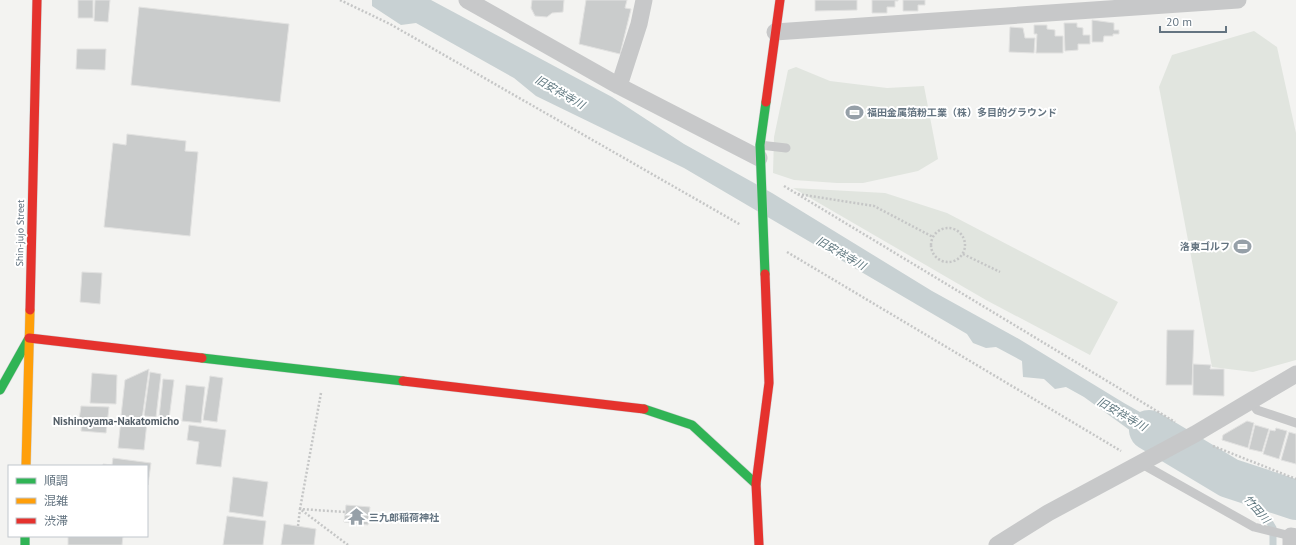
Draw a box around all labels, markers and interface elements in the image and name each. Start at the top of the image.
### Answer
scale bar [1160,8,1226,34]
text: 20 m [1166,14,1192,29]
water label: 旧安祥寺川 [533,72,588,112]
sports icon: 福田金属箔粉工業（株）多目的グラウンド [844,102,864,122]
place label: 福田金属箔粉工業（株）多目的グラウンド [867,106,1057,119]
street label: Shin-jujo Street [13,199,27,267]
water label: 旧安祥寺川 [814,233,869,273]
sports icon: 洛東ゴルフ [1233,236,1253,256]
place label: 洛東ゴルフ [1180,240,1230,253]
water label: 旧安祥寺川 [1095,394,1150,434]
district label: Nishinoyama-Nakatomicho [53,414,179,428]
legend [8,465,148,537]
text: 順調 [44,473,68,488]
water label: 竹田川 [1241,492,1274,527]
text: 混雑 [44,493,68,508]
temple icon: 三九郎稲荷神社 [346,507,366,527]
place label: 三九郎稲荷神社 [369,511,440,524]
text: 渋滞 [44,513,68,528]

